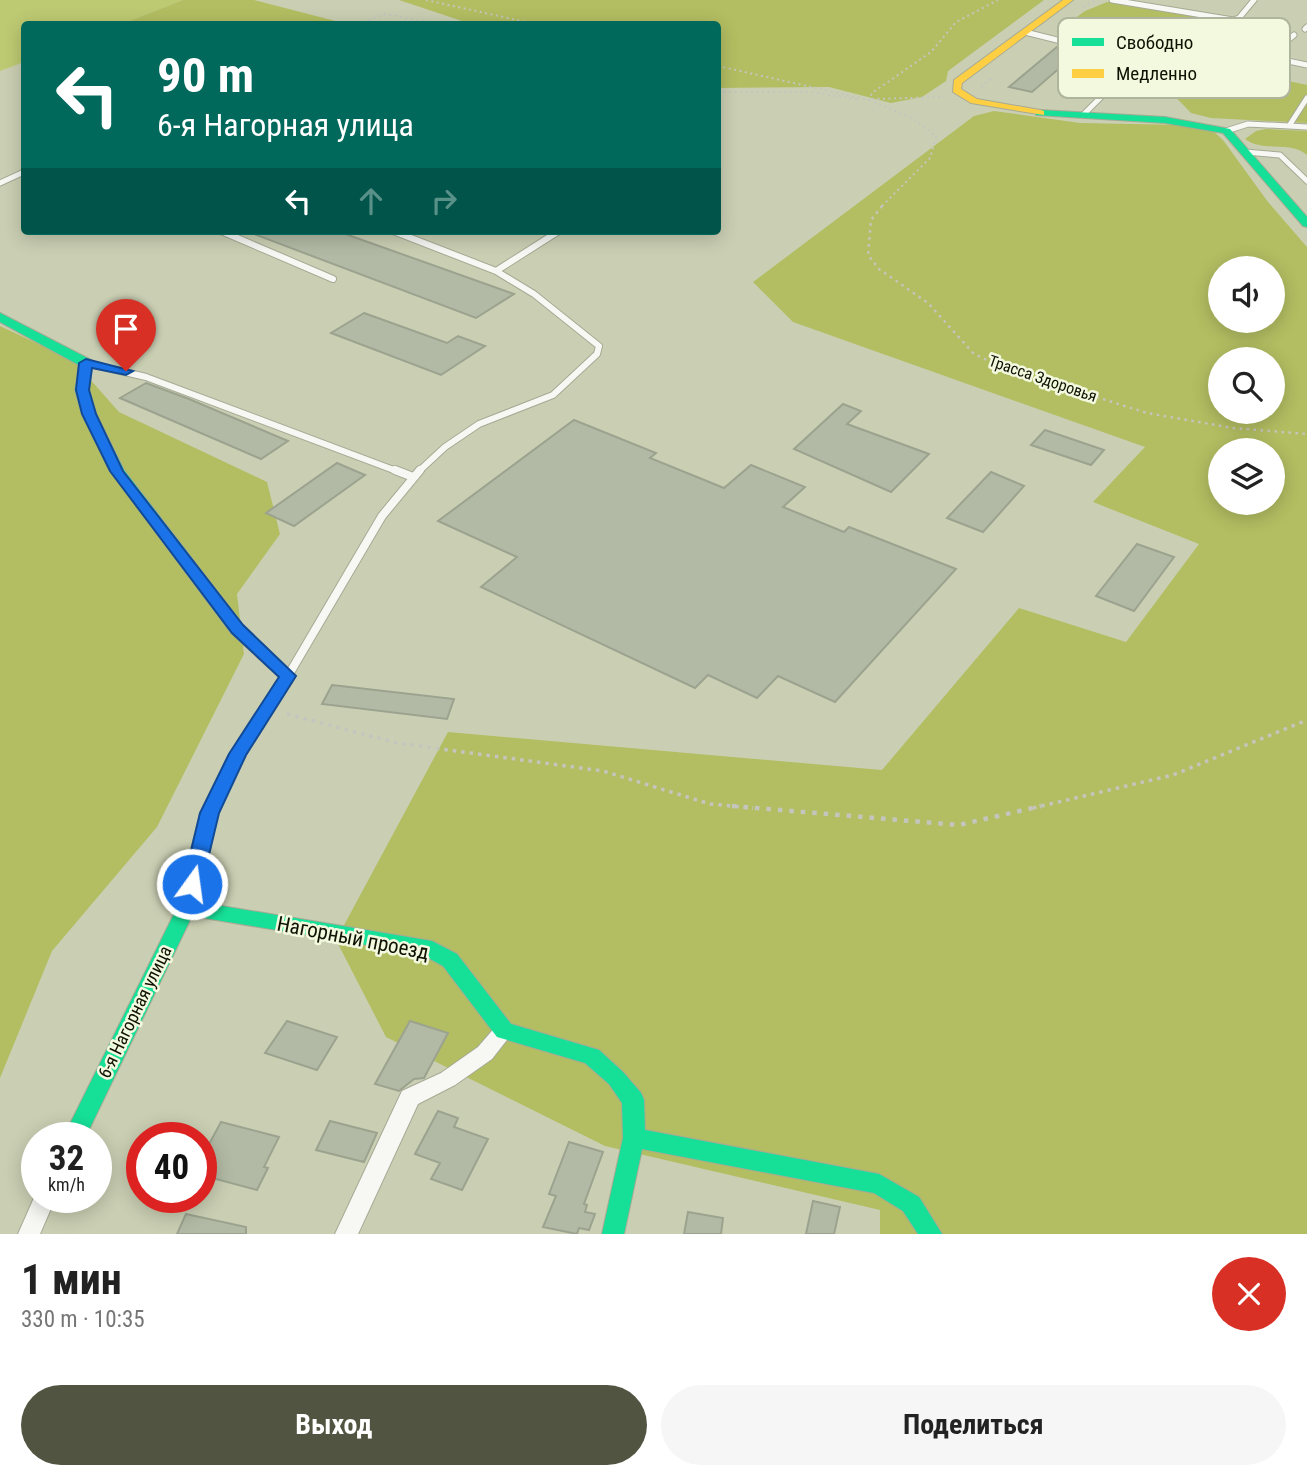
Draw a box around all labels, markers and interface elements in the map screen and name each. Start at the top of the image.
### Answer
legend [1058,18,1290,98]
text: Свободно [1116,31,1193,54]
text: 90 m [157,47,254,104]
icon: left [42,49,133,140]
text: Медленно [1116,62,1197,85]
text: 6-я Нагорная улица [157,106,414,144]
icon: left [279,182,317,220]
icon: ahead [352,182,390,220]
icon: right [425,182,463,220]
map controls [1208,256,1285,515]
button: sound [1208,256,1285,333]
pin [96,299,156,371]
icon: arrive [107,310,145,348]
button: search [1208,347,1285,424]
street label: Трасса Здоровья [986,351,1100,406]
button: layers [1208,438,1285,515]
position arrow [155,847,229,921]
street label: Нагорный проезд [275,912,431,964]
street label: 6-я Нагорная улица [93,942,176,1081]
speed limit sign: 40 [126,1122,217,1213]
text: 32 [49,1138,84,1179]
text: km/h [48,1174,85,1195]
text: 1 мин [21,1255,122,1304]
button: close [1212,1257,1286,1331]
text: 330 m · 10:35 [21,1306,145,1333]
button: Выход [21,1385,647,1465]
button: Поделиться [661,1385,1286,1465]

